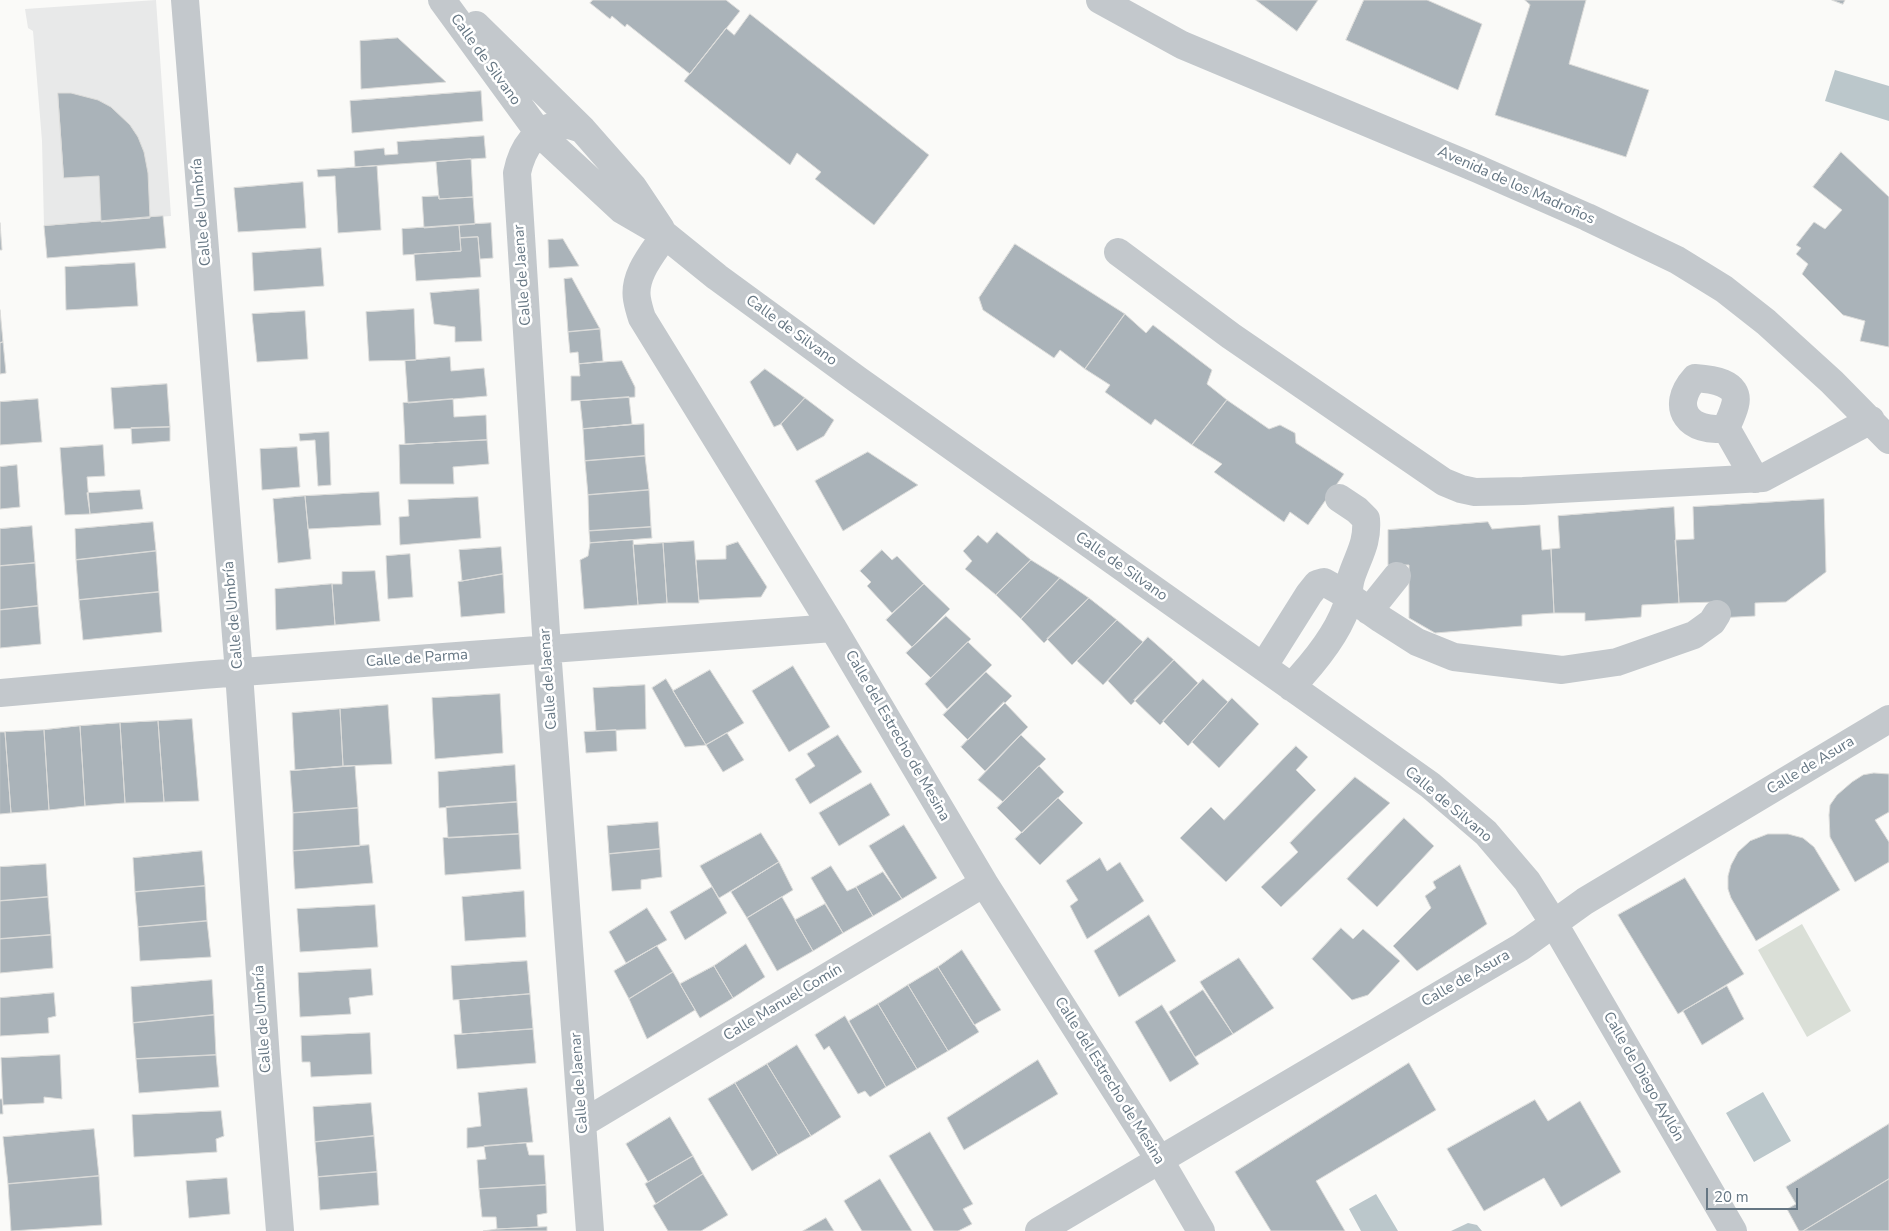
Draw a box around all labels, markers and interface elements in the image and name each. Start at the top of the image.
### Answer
street label: Calle de Silvano [446,11,524,109]
street label: Avenida de los Madroños [1435,143,1597,229]
street label: Calle de Umbría [188,157,216,267]
street label: Calle de Jaenar [510,224,536,326]
street label: Calle de Silvano [742,292,840,370]
street label: Calle de Silvano [1071,529,1171,605]
street label: Calle de Umbría [220,560,248,670]
street label: Calle de Jaenar [536,628,562,730]
street label: Calle de Parma [365,646,469,672]
street label: Calle del Estrecho de Mesina [841,648,953,824]
street label: Calle de Asura [1764,733,1858,799]
street label: Calle de Silvano [1401,763,1495,847]
street label: Calle de Asura [1419,947,1513,1011]
street label: Calle Manuel Comín [720,960,846,1046]
street label: Calle de Umbría [250,964,276,1074]
street label: Calle del Estrecho de Mesina [1050,994,1168,1168]
street label: Calle de Diego Ayllón [1599,1009,1687,1145]
street label: Calle de Jaenar [567,1032,593,1134]
scale bar [1709,1178,1802,1210]
text: 20 m [1714,1187,1749,1207]

